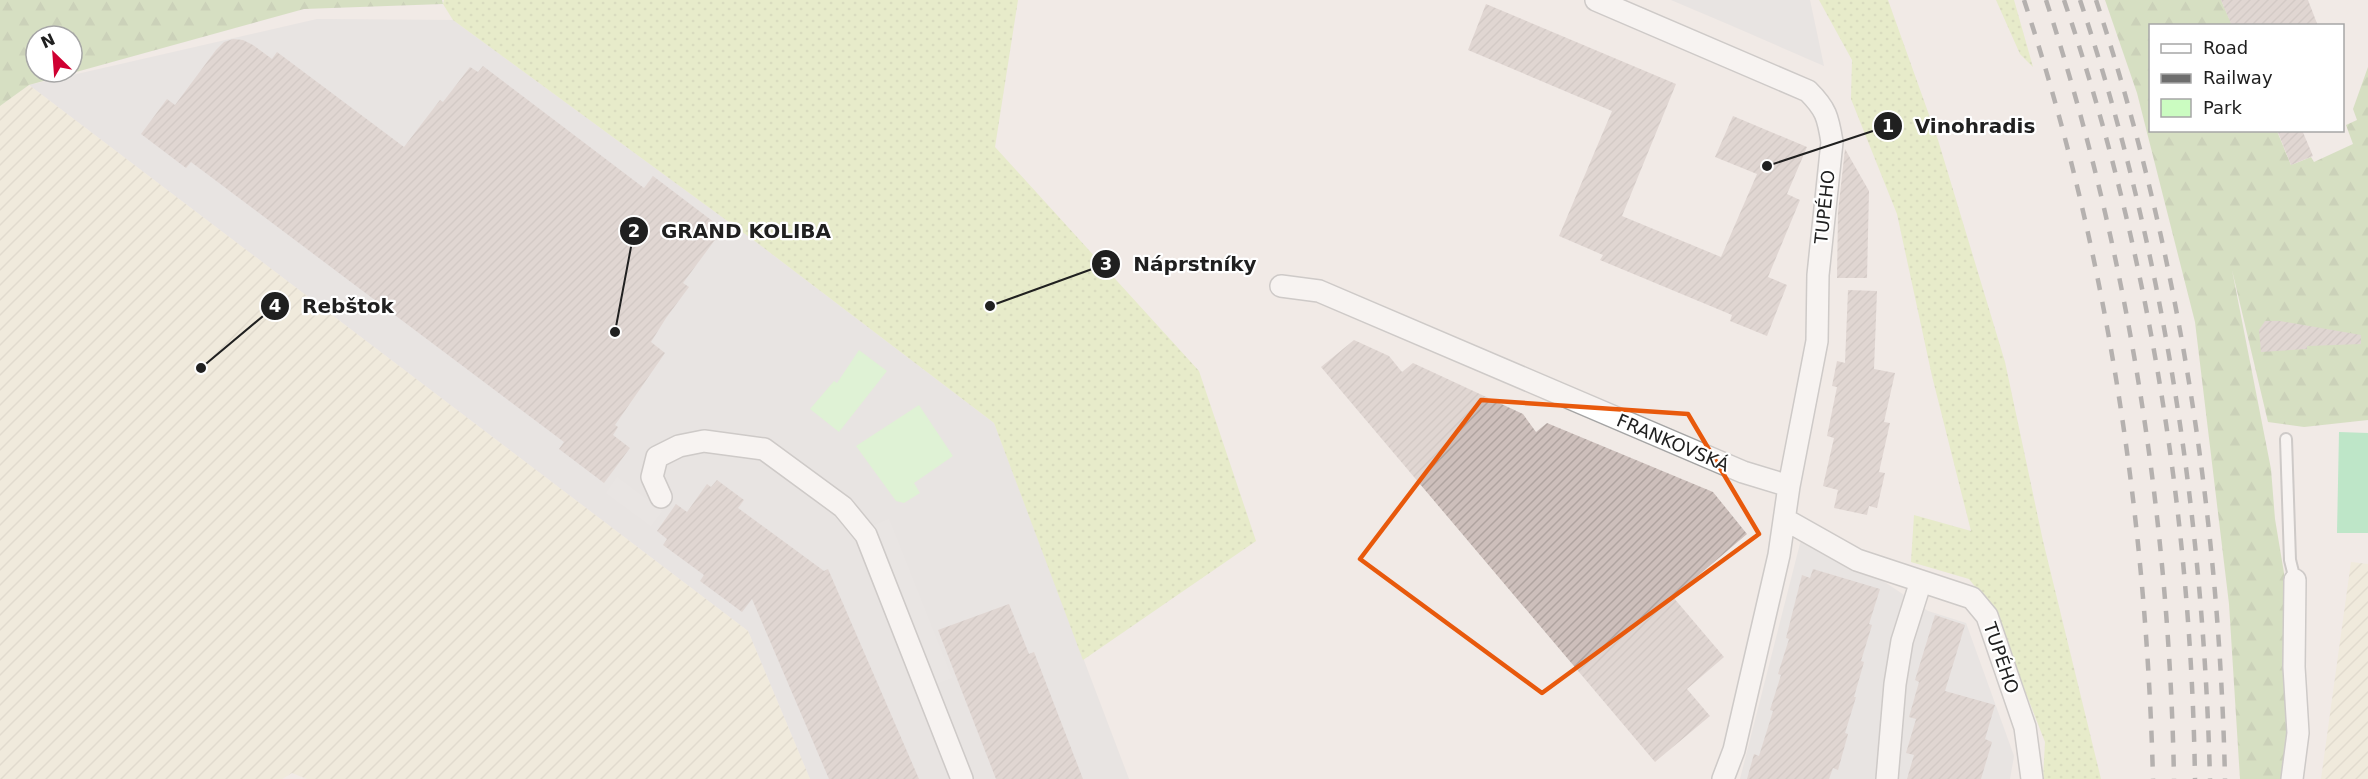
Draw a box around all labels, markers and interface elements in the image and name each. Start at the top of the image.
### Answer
north arrow [24,24,84,84]
legend [2149,24,2344,132]
text: N [38,29,58,52]
text: Road [2203,37,2248,58]
text: Railway [2203,67,2273,88]
text: Park [2203,97,2242,118]
callout: Vinohradis [1873,107,2047,145]
text: Vinohradis [1915,114,2035,138]
text: 1 [1882,115,1894,136]
street label: TUPÉHO [1810,169,1839,246]
callout: GRAND KOLIBA [619,212,843,250]
text: GRAND KOLIBA [661,219,832,243]
text: 2 [628,220,640,241]
callout: Náprstníky [1091,245,1269,283]
text: Náprstníky [1133,252,1257,276]
text: 3 [1100,253,1112,274]
callout: Rebštok [260,287,406,325]
text: Rebštok [302,294,395,318]
text: 4 [269,295,281,316]
street label: FRANKOVSKÁ [1614,409,1733,476]
street label: TUPÉHO [1979,618,2023,696]

